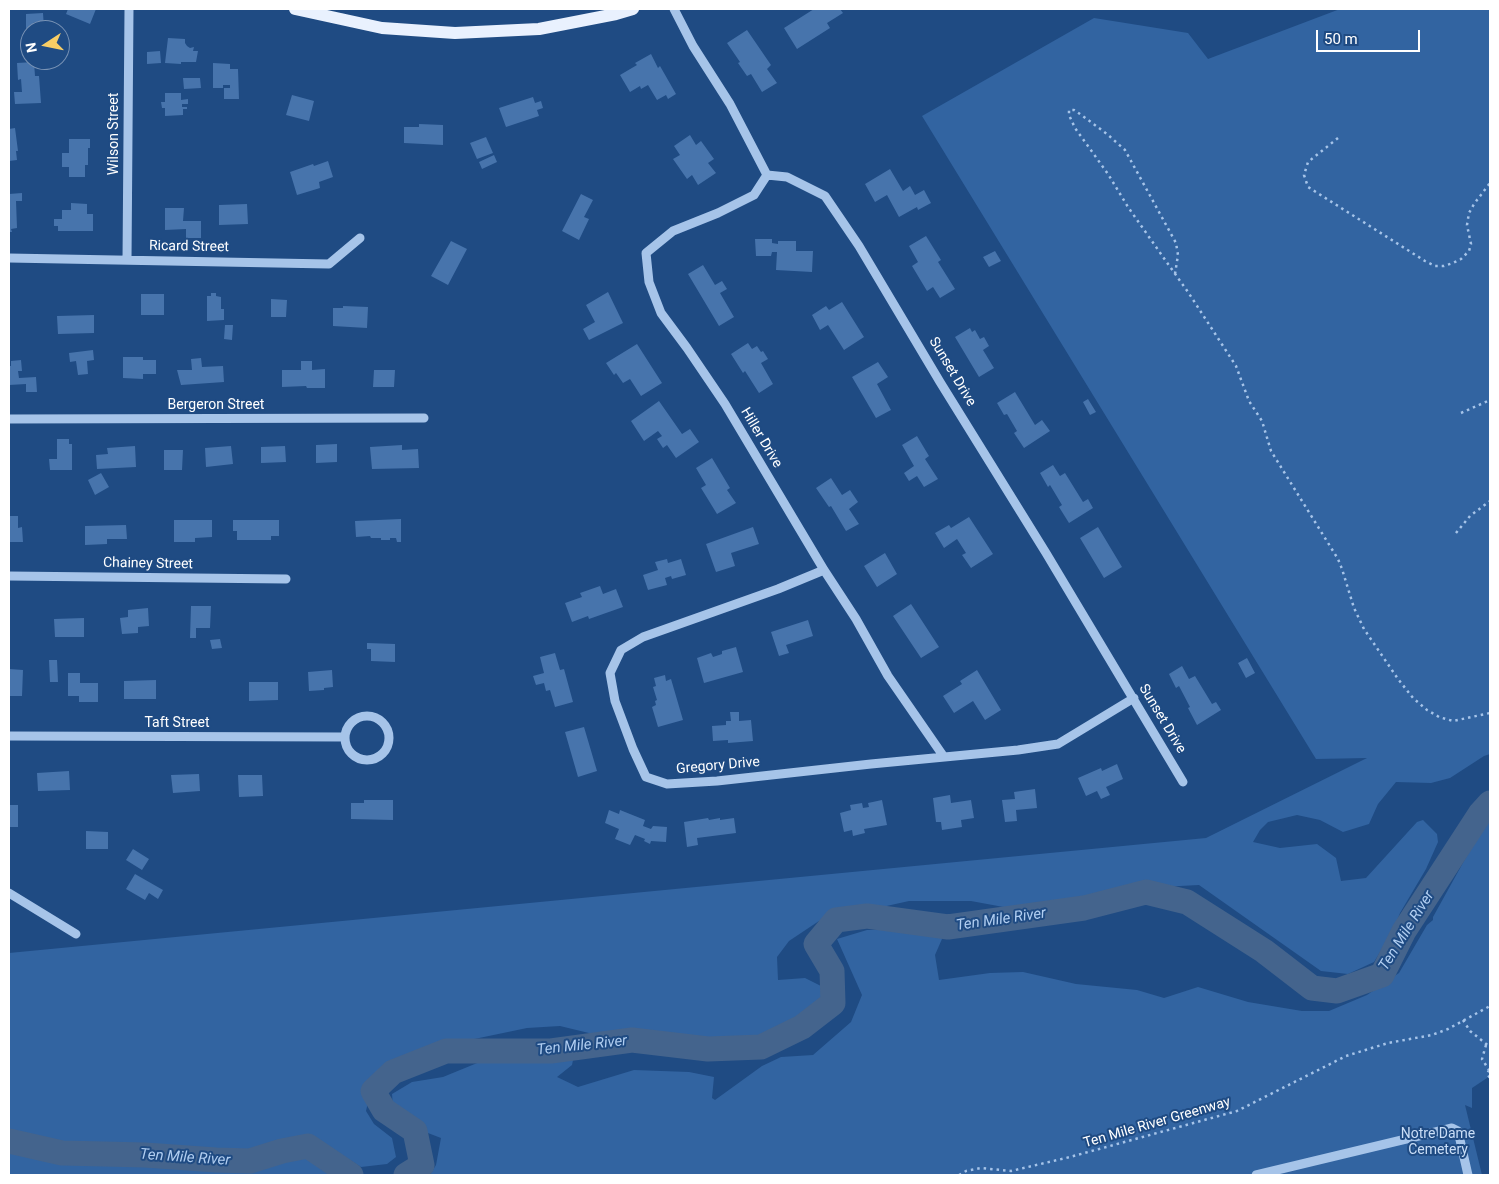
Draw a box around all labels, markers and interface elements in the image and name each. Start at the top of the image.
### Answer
north arrow [20,20,70,70]
scale bar [1319,20,1423,52]
text: 50 m [1324,30,1358,48]
text: N [22,41,40,54]
street label: Wilson Street [106,93,122,175]
street label: Ricard Street [149,238,229,256]
street label: Sunset Drive [925,334,979,410]
street label: Bergeron Street [168,397,264,413]
street label: Hiller Drive [736,405,786,471]
street label: Chainey Street [103,555,193,573]
street label: Sunset Drive [1135,681,1189,757]
street label: Taft Street [144,715,210,731]
street label: Gregory Drive [676,754,760,778]
water label: Ten Mile River [1375,888,1439,974]
water label: Ten Mile River [955,905,1047,935]
water label: Ten Mile River [536,1032,628,1060]
street label: Ten Mile River Greenway [1082,1094,1232,1152]
park label: Notre Dame Cemetery [1401,1126,1475,1158]
water label: Ten Mile River [139,1146,231,1170]

